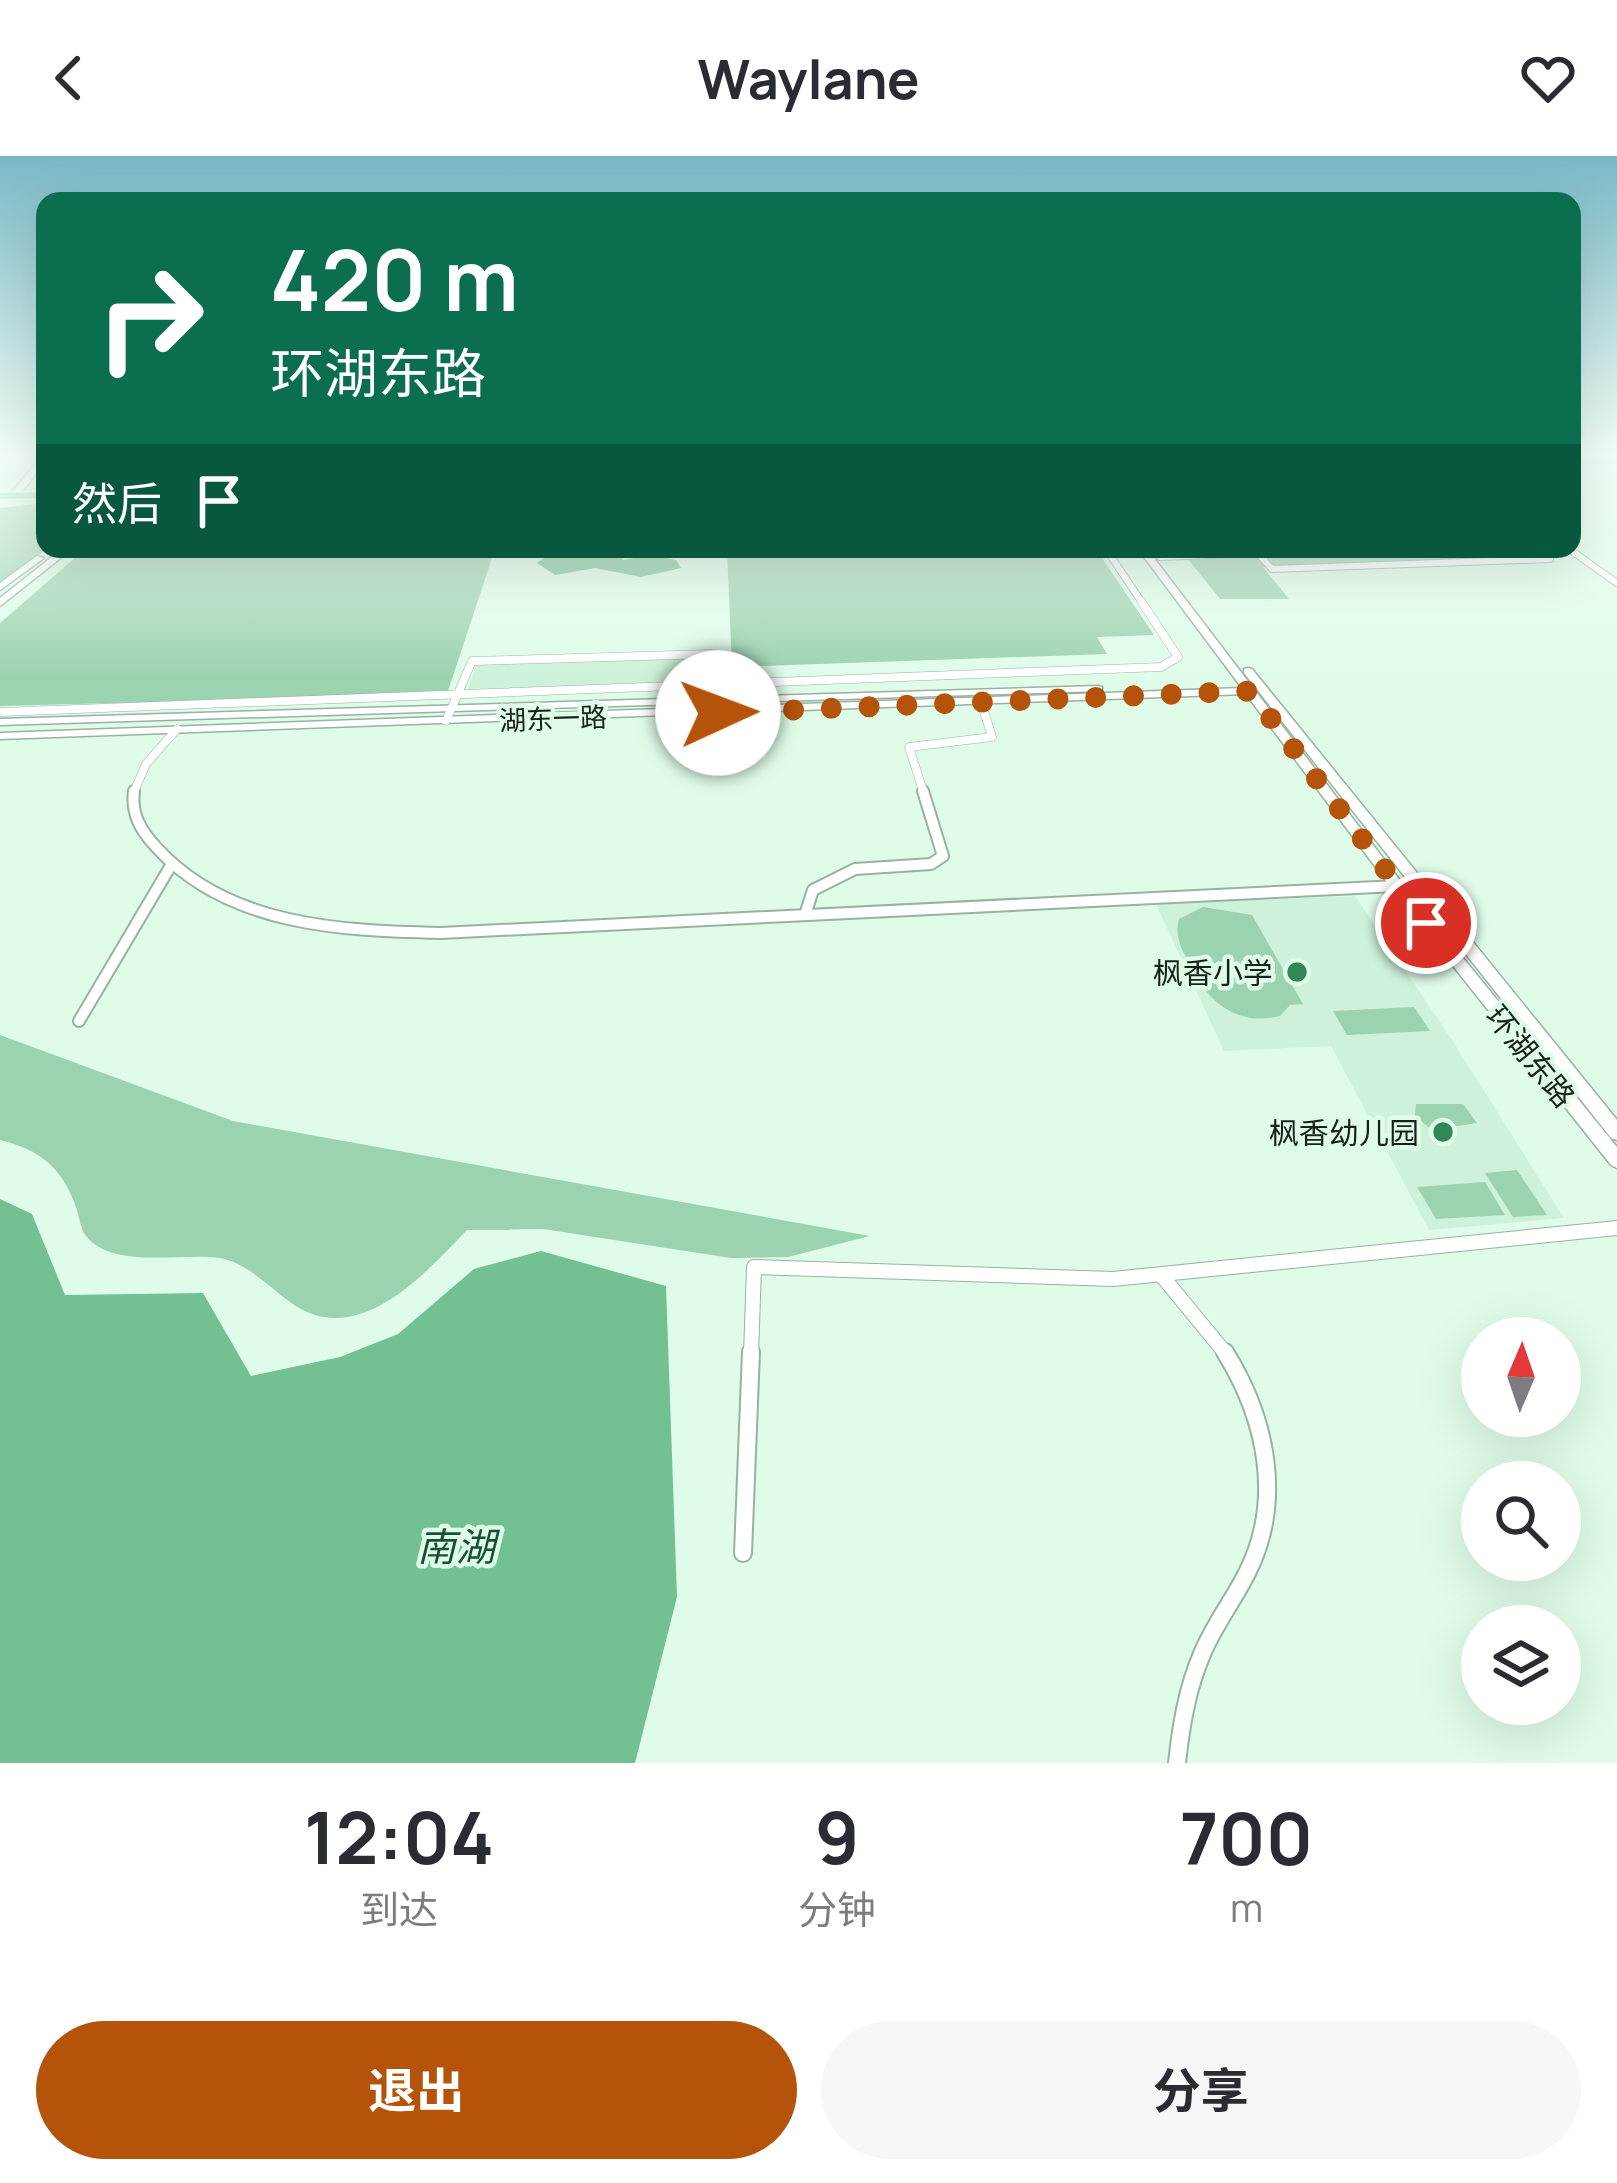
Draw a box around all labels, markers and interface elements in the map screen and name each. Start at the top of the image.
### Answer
text: Waylane [697,41,920,115]
icon: back [36,45,102,111]
icon: heart [1515,45,1581,111]
text: 420 m [270,221,519,336]
icon: right [72,240,228,396]
text: 环湖东路 [270,335,486,409]
icon: arrive [186,468,252,534]
text: 然后 [72,472,162,534]
position arrow [655,650,781,776]
street label: 湖东一路 [498,698,608,738]
pin [1375,872,1477,974]
icon: arrive [1393,890,1459,956]
place label: 枫香小学 [1153,952,1273,993]
marker: 枫香小学 [1284,959,1310,985]
street label: 环湖东路 [1477,996,1585,1116]
place label: 枫香幼儿园 [1269,1112,1419,1153]
marker: 枫香幼儿园 [1430,1119,1456,1145]
north arrow [1461,1317,1581,1437]
map controls [1461,1317,1581,1725]
button: search [1461,1461,1581,1581]
water label: 南湖 [417,1519,501,1573]
button: layers [1461,1605,1581,1725]
text: 12:04 [304,1787,494,1886]
text: 9 [815,1787,859,1886]
text: 700 [1180,1788,1313,1887]
text: m [1230,1880,1263,1934]
text: 到达 [360,1882,438,1936]
text: 分钟 [798,1882,876,1936]
button: 退出 [36,2021,797,2159]
button: 分享 [821,2021,1581,2159]

